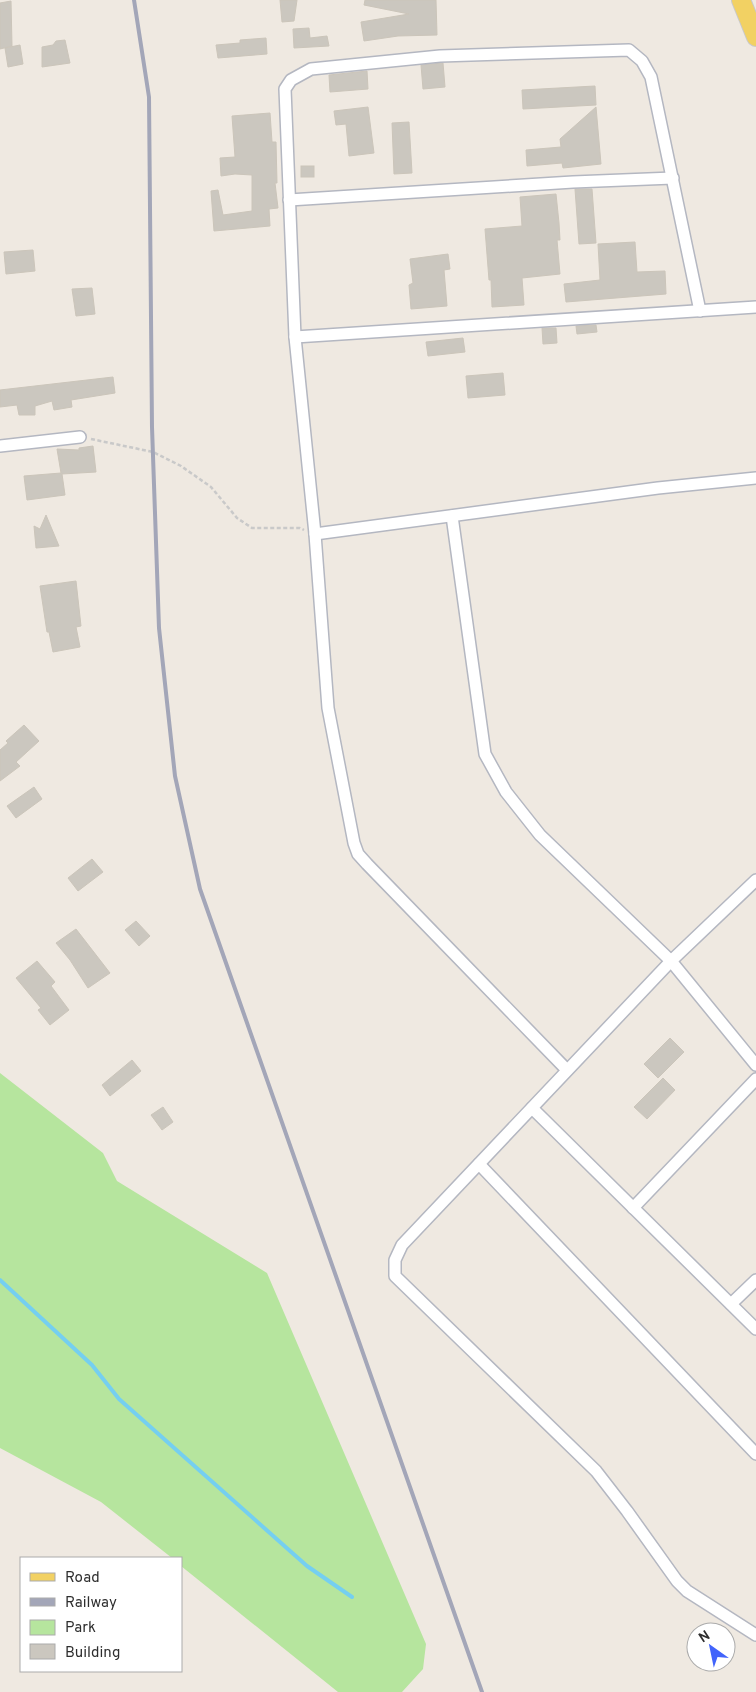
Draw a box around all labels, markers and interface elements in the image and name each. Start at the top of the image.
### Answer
legend [20,1557,182,1672]
text: Road [65,1569,100,1588]
text: Railway [65,1594,117,1613]
text: Park [65,1619,96,1638]
north arrow [686,1622,736,1672]
text: N [696,1627,714,1647]
text: Building [65,1644,120,1663]

